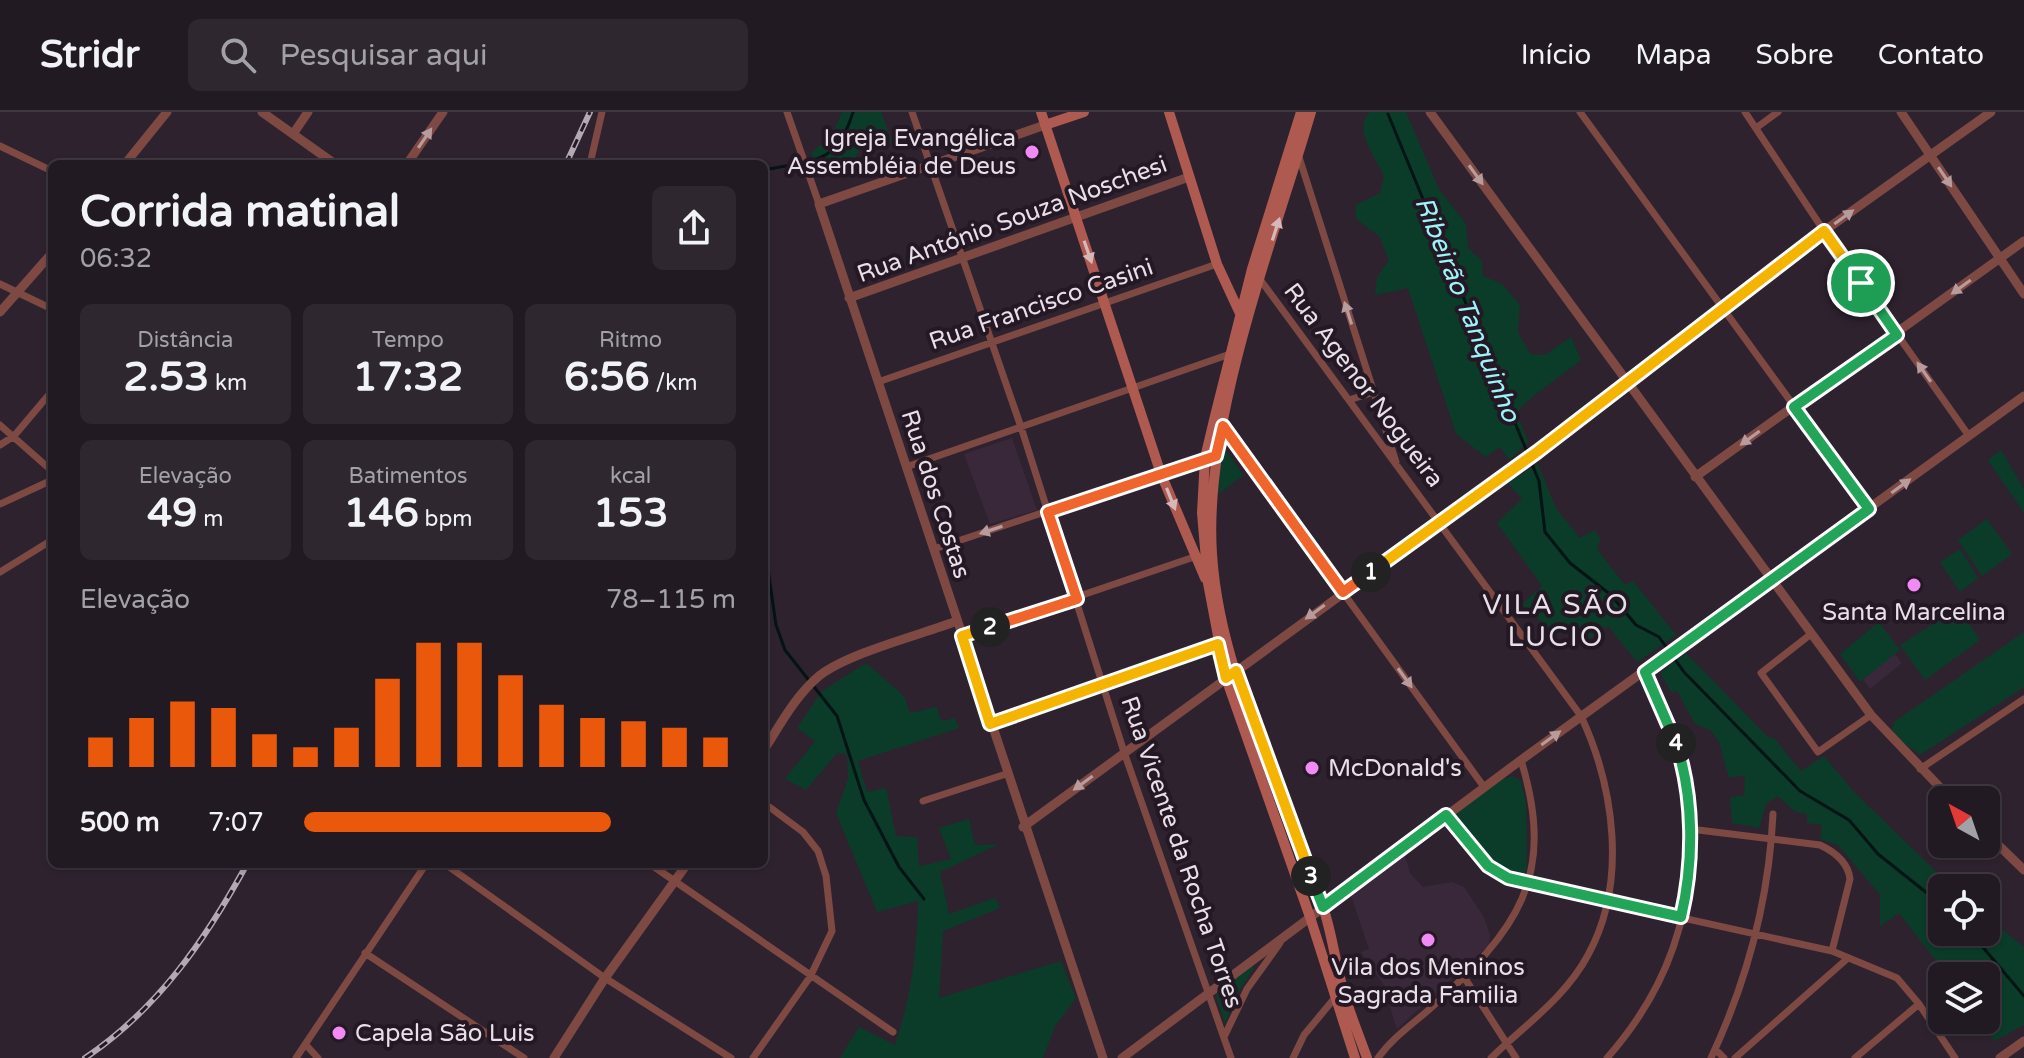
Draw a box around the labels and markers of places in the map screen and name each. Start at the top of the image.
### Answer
place label: Igreja Evangélica Assembléia de Deus [787,124,1016,181]
marker: Igreja Evangélica Assembléia de Deus [1023,143,1041,161]
pin [1827,249,1895,317]
pin: 1 [1351,552,1391,592]
marker: Santa Marcelina [1905,576,1923,594]
place label: Santa Marcelina [1822,598,2006,627]
pin: 2 [970,607,1010,647]
pin: 4 [1656,723,1696,763]
place label: McDonald's [1328,754,1462,783]
marker: McDonald's [1303,759,1321,777]
pin: 3 [1291,856,1331,896]
marker: Vila dos Meninos Sagrada Familia [1419,931,1437,949]
place label: Vila dos Meninos Sagrada Familia [1331,953,1525,1010]
place label: Capela São Luis [355,1019,535,1048]
marker: Capela São Luis [330,1024,348,1042]

